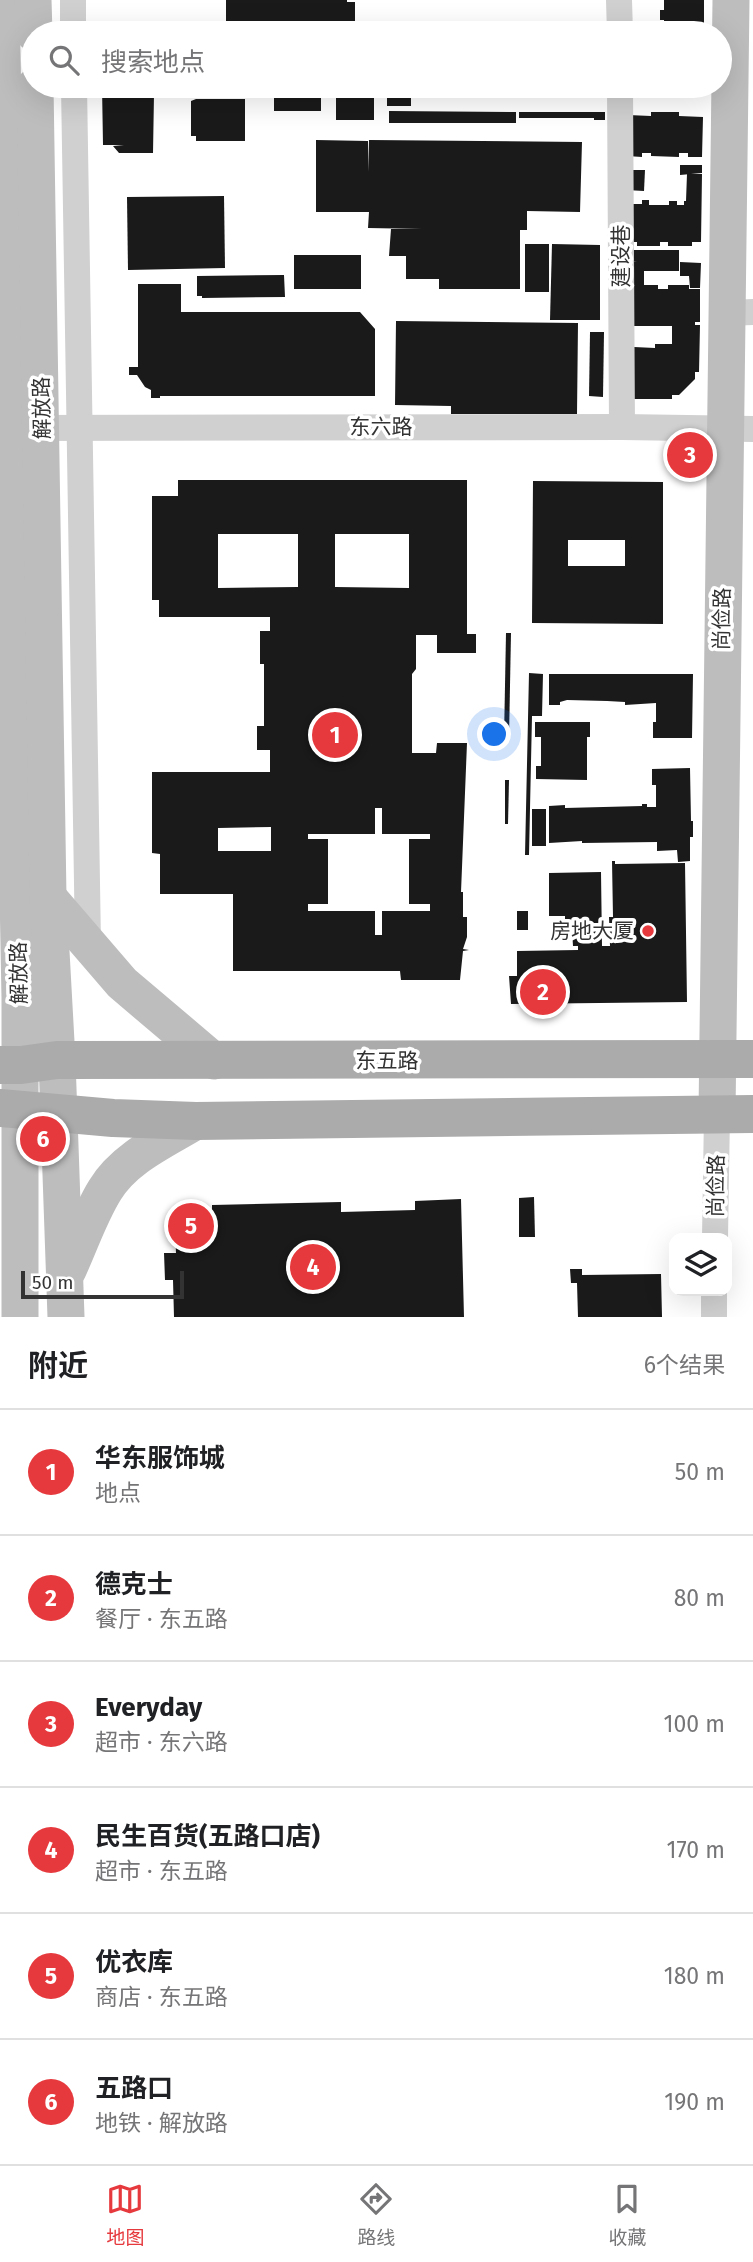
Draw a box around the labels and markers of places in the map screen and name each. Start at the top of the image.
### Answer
pin: 3 [667,429,713,481]
pin: 1 [312,709,358,761]
place label: 房地大厦 [550,918,634,944]
marker: 房地大厦 [640,923,656,939]
pin: 2 [520,966,566,1018]
pin: 6 [20,1113,66,1165]
pin: 5 [168,1200,214,1252]
pin: 4 [290,1241,336,1293]

